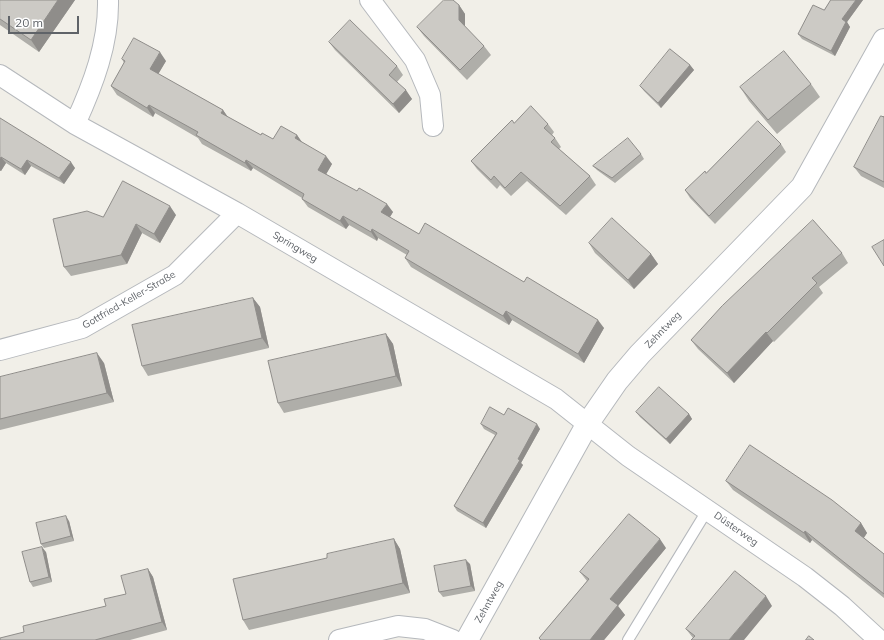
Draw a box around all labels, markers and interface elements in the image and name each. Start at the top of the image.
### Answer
scale bar [10,8,81,34]
text: 20 m [15,15,43,30]
street label: Springweg [270,229,320,265]
street label: Gottfried-Keller-Straße [80,268,178,332]
street label: Zehntweg [642,309,684,351]
street label: Düsterweg [712,509,760,549]
street label: Zehntweg [472,579,506,625]

